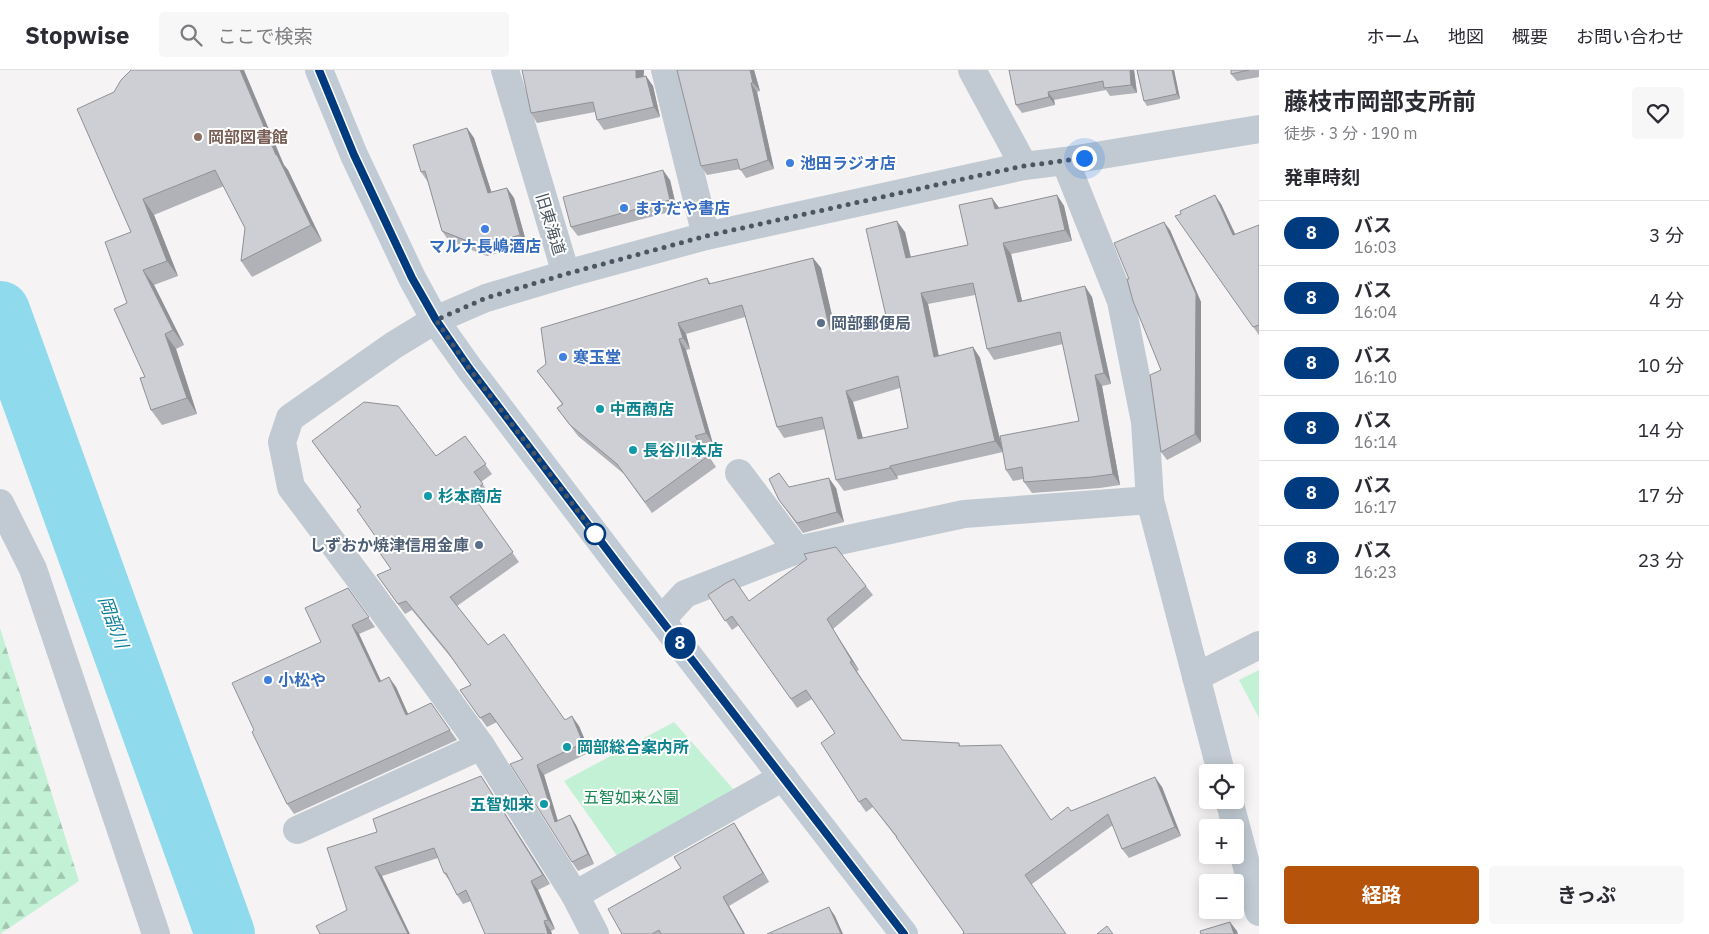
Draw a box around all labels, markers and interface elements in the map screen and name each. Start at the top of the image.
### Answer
search box [159,12,509,57]
text: Stopwise [25,19,129,51]
icon: search [177,21,205,49]
text: ここで検索 [217,24,313,48]
text: ホーム [1367,25,1420,48]
text: 地図 [1448,25,1484,48]
text: 概要 [1512,25,1548,48]
text: お問い合わせ [1576,25,1684,48]
text: 藤枝市岡部支所前 [1284,85,1476,117]
button: heart [1632,87,1684,139]
text: 徒歩 · 3 分 · 190 m [1284,123,1417,143]
place label: 岡部図書館 [208,127,288,147]
marker: 岡部図書館 [192,131,204,143]
your location [1072,146,1097,171]
place label: 池田ラジオ店 [800,153,896,173]
marker: 池田ラジオ店 [784,157,796,169]
text: 発車時刻 [1284,165,1360,189]
street label: 旧東海道 [532,190,570,258]
place label: ますだや書店 [634,198,730,218]
marker: ますだや書店 [618,202,630,214]
text: バス [1354,213,1392,237]
text: 8 [1306,221,1317,244]
marker: マルナ長嶋酒店 [479,223,491,235]
text: 3 分 [1649,223,1684,247]
place label: マルナ長嶋酒店 [429,236,541,256]
text: 16:03 [1354,237,1397,257]
text: バス [1354,278,1392,302]
text: 8 [1306,286,1317,309]
text: 4 分 [1649,288,1684,312]
text: 16:04 [1354,302,1397,322]
place label: 岡部郵便局 [831,313,911,333]
marker: 岡部郵便局 [815,317,827,329]
text: バス [1354,343,1392,367]
place label: 寒玉堂 [573,347,621,367]
marker: 寒玉堂 [557,351,569,363]
text: 8 [1306,351,1317,374]
text: 10 分 [1638,353,1684,377]
text: 16:10 [1354,367,1397,387]
place label: 中西商店 [610,399,674,419]
marker: 中西商店 [594,403,606,415]
text: バス [1354,408,1392,432]
text: 8 [1306,416,1317,439]
text: 14 分 [1638,418,1684,442]
text: 16:14 [1354,432,1397,452]
place label: 長谷川本店 [643,440,723,460]
marker: 長谷川本店 [627,444,639,456]
text: バス [1354,473,1392,497]
text: 8 [1306,481,1317,504]
text: 17 分 [1638,483,1684,507]
place label: 杉本商店 [438,486,502,506]
marker: 杉本商店 [422,490,434,502]
text: 16:17 [1354,497,1397,517]
unlabelled marker [584,523,606,545]
place label: しずおか焼津信用金庫 [309,535,469,555]
text: バス [1354,538,1392,562]
marker: しずおか焼津信用金庫 [473,539,485,551]
text: 8 [1306,546,1317,569]
text: 23 分 [1638,548,1684,572]
text: 16:23 [1354,562,1397,582]
water label: 岡部川 [93,593,134,653]
line badge: 8 [664,627,696,659]
text: 8 [675,631,685,654]
place label: 小松や [278,670,326,690]
marker: 小松や [262,674,274,686]
place label: 岡部総合案内所 [577,737,689,757]
marker: 岡部総合案内所 [561,741,573,753]
map controls [1199,764,1244,919]
button: locate [1199,764,1244,809]
park label: 五智如来公園 [583,787,679,807]
place label: 五智如来 [470,794,534,814]
marker: 五智如来 [538,798,550,810]
button: + [1199,819,1244,864]
button: 経路 [1284,866,1479,924]
button: きっぷ [1489,866,1684,924]
button: − [1199,874,1244,919]

